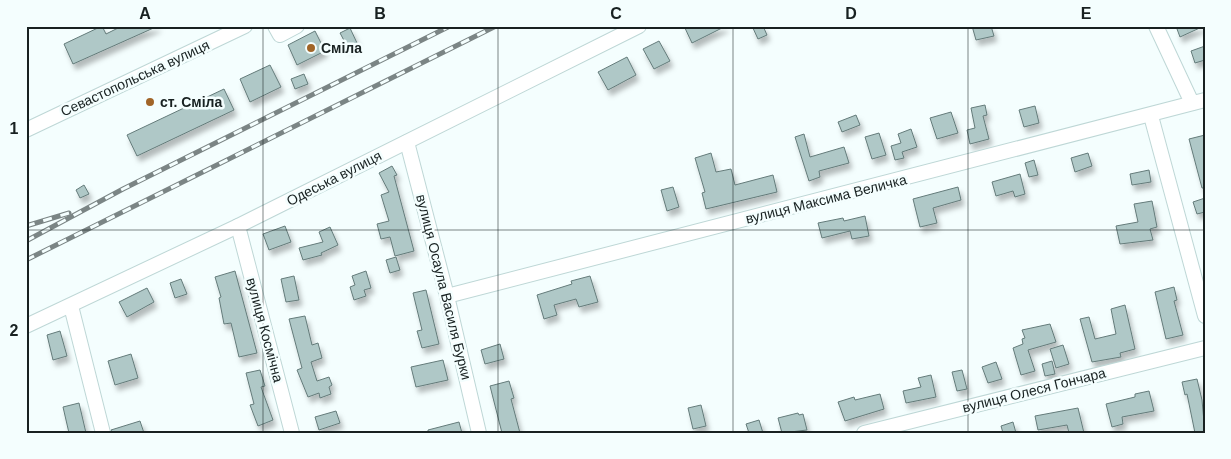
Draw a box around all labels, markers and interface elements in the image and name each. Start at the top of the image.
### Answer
text: A [139,5,151,22]
text: B [374,5,386,22]
text: C [610,5,622,22]
text: D [845,5,857,22]
text: E [1081,5,1092,22]
street label: Севастопольська вулиця [58,36,212,120]
place label: Сміла [321,40,362,56]
marker: Сміла [305,42,317,54]
place label: ст. Сміла [160,94,222,110]
marker: ст. Сміла [144,96,156,108]
text: 1 [10,120,19,137]
street label: Одеська вулиця [284,147,384,209]
street label: вулиця Максима Величка [744,171,908,227]
street label: вулиця Осаула Василя Бурки [413,193,475,381]
street label: вулиця Космічна [243,276,287,384]
text: 2 [10,322,19,339]
street label: вулиця Олеся Гончара [961,364,1108,416]

